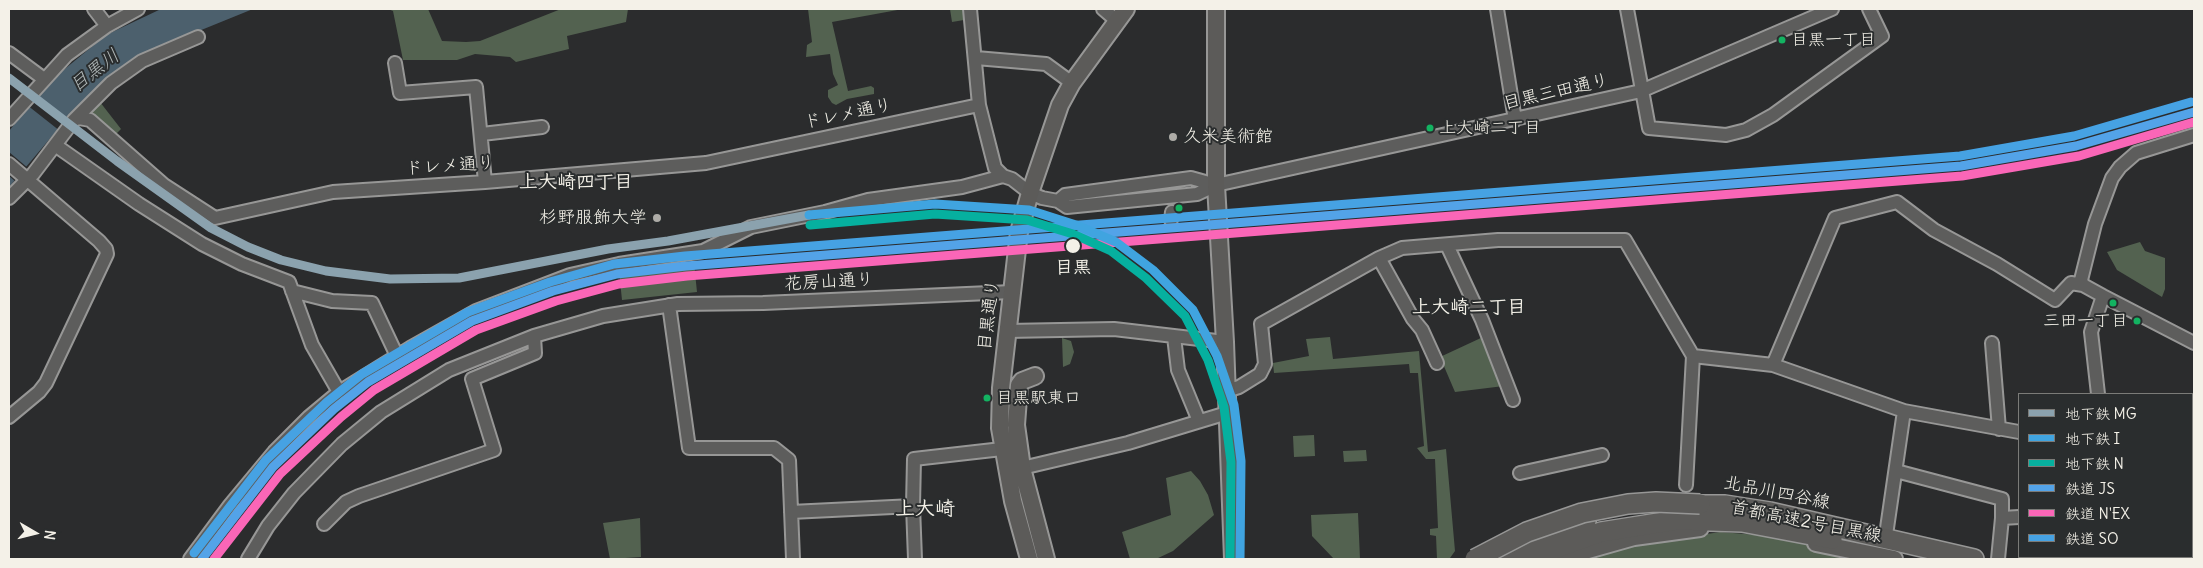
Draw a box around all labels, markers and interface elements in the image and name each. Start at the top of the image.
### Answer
place label: 目黒一丁目 [1791,30,1876,50]
marker: 目黒一丁目 [1777,35,1787,45]
water label: 目黒川 [66,44,124,98]
street label: 目黒三田通り [1501,69,1611,115]
street label: ドレメ通り [802,94,894,134]
place label: 上大崎二丁目 [1439,118,1541,138]
marker: 上大崎二丁目 [1425,123,1435,133]
place label: 久米美術館 [1183,126,1273,148]
marker: 久米美術館 [1167,131,1179,143]
street label: ドレメ通り [404,152,496,180]
district label: 上大崎四丁目 [519,172,633,194]
unlabelled marker [1174,203,1184,213]
place label: 杉野服飾大学 [539,207,647,229]
marker: 杉野服飾大学 [651,212,663,224]
marker: 目黒 [1064,237,1082,255]
place label: 目黒 [1055,257,1091,279]
street label: 花房山通り [783,269,875,295]
street label: 目黒通り [974,278,1004,352]
district label: 上大崎二丁目 [1412,297,1526,319]
unlabelled marker [2108,298,2118,308]
place label: 三田一丁目 [2043,311,2128,331]
marker: 三田一丁目 [2132,316,2142,326]
place label: 目黒駅東口 [996,388,1081,408]
marker: 目黒駅東口 [982,393,992,403]
legend [2018,393,2193,558]
text: 地下鉄 MG [2065,404,2137,423]
text: 地下鉄 I [2065,429,2120,448]
text: 地下鉄 N [2065,454,2124,473]
street label: 北品川四谷線 [1722,472,1832,514]
text: 鉄道 JS [2065,479,2115,498]
district label: 上大崎 [895,497,955,521]
street label: 首都高速2号目黒線 [1728,497,1884,547]
text: 鉄道 N'EX [2065,504,2130,523]
north arrow [10,508,60,558]
text: N [40,529,59,541]
text: 鉄道 SO [2065,529,2119,548]

